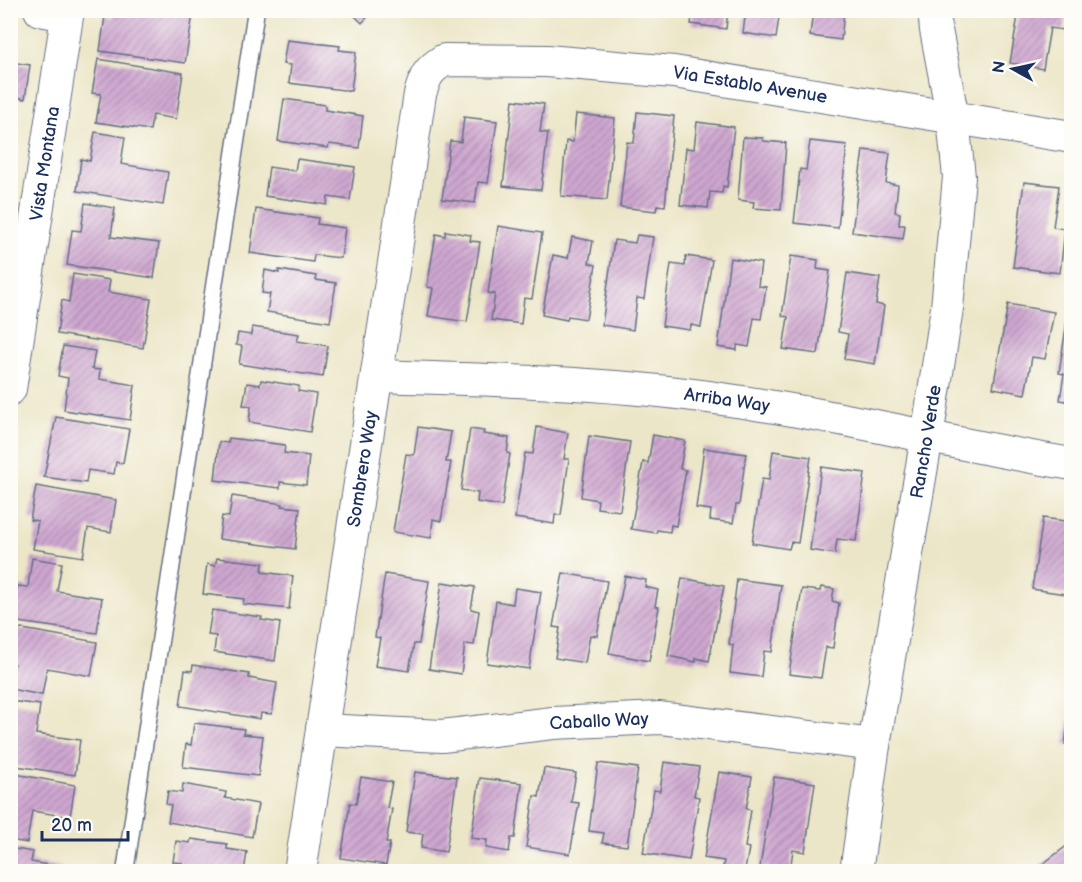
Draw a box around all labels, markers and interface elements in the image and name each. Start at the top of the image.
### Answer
north arrow [983,39,1043,99]
text: N [989,60,1010,74]
street label: Via Establo Avenue [672,62,829,108]
street label: Vista Montana [26,105,64,223]
street label: Rancho Verde [907,383,946,500]
street label: Arriba Way [683,384,772,417]
street label: Sombrero Way [343,408,382,528]
street label: Caballo Way [549,709,650,734]
scale bar [42,804,128,842]
text: 20 m [51,815,92,836]

